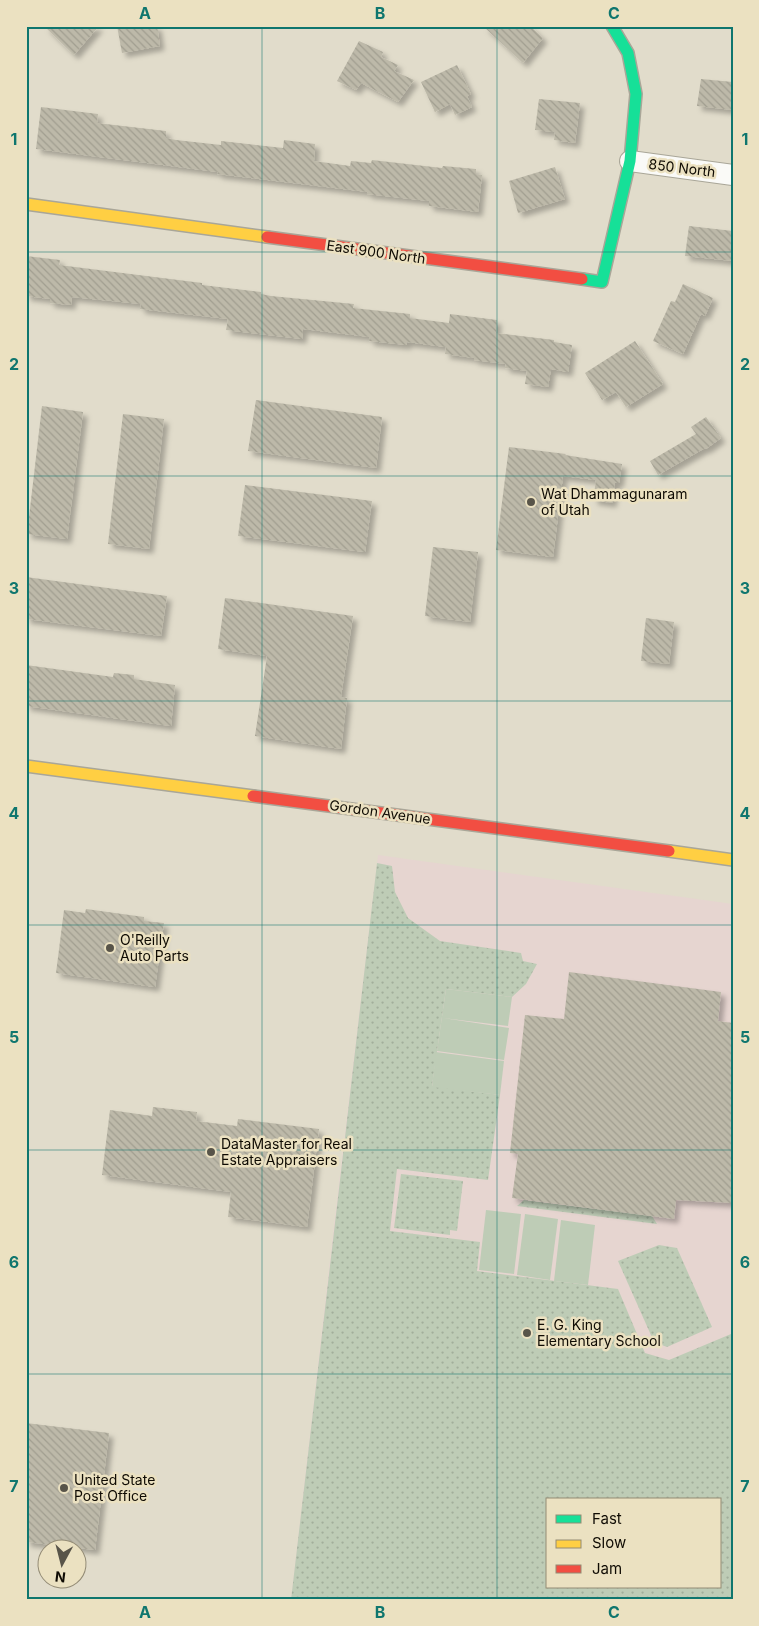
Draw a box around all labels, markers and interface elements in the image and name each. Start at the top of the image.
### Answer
text: A [139,3,151,23]
text: B [375,3,385,23]
text: C [608,3,620,23]
text: 1 [11,129,17,149]
text: 1 [742,129,748,149]
street label: 850 North [648,155,716,180]
street label: East 900 North [325,236,427,267]
text: 2 [9,354,19,374]
text: 2 [740,354,750,374]
place label: Wat Dhammagunaram of Utah [541,485,688,518]
marker: Wat Dhammagunaram of Utah [525,496,537,508]
text: 3 [9,578,19,598]
text: 3 [740,578,750,598]
street label: Gordon Avenue [328,796,432,827]
text: 4 [9,803,20,823]
text: 4 [740,803,751,823]
place label: O'Reilly Auto Parts [120,931,189,964]
marker: O'Reilly Auto Parts [104,942,116,954]
text: 5 [9,1027,19,1047]
text: 5 [740,1027,750,1047]
place label: DataMaster for Real Estate Appraisers [221,1135,352,1168]
marker: DataMaster for Real Estate Appraisers [205,1146,217,1158]
text: 6 [9,1252,19,1272]
text: 6 [740,1252,750,1272]
place label: E. G. King Elementary School [537,1316,661,1349]
marker: E. G. King Elementary School [521,1327,533,1339]
place label: United State Post Office [74,1471,155,1504]
text: 7 [9,1476,19,1496]
text: 7 [740,1476,750,1496]
marker: United State Post Office [58,1482,70,1494]
legend [546,1498,722,1588]
text: Fast [592,1509,622,1528]
text: Slow [592,1533,626,1552]
north arrow [38,1538,88,1588]
text: Jam [592,1559,622,1578]
text: N [54,1568,67,1586]
text: A [139,1602,151,1622]
text: B [375,1602,385,1622]
text: C [608,1602,620,1622]

